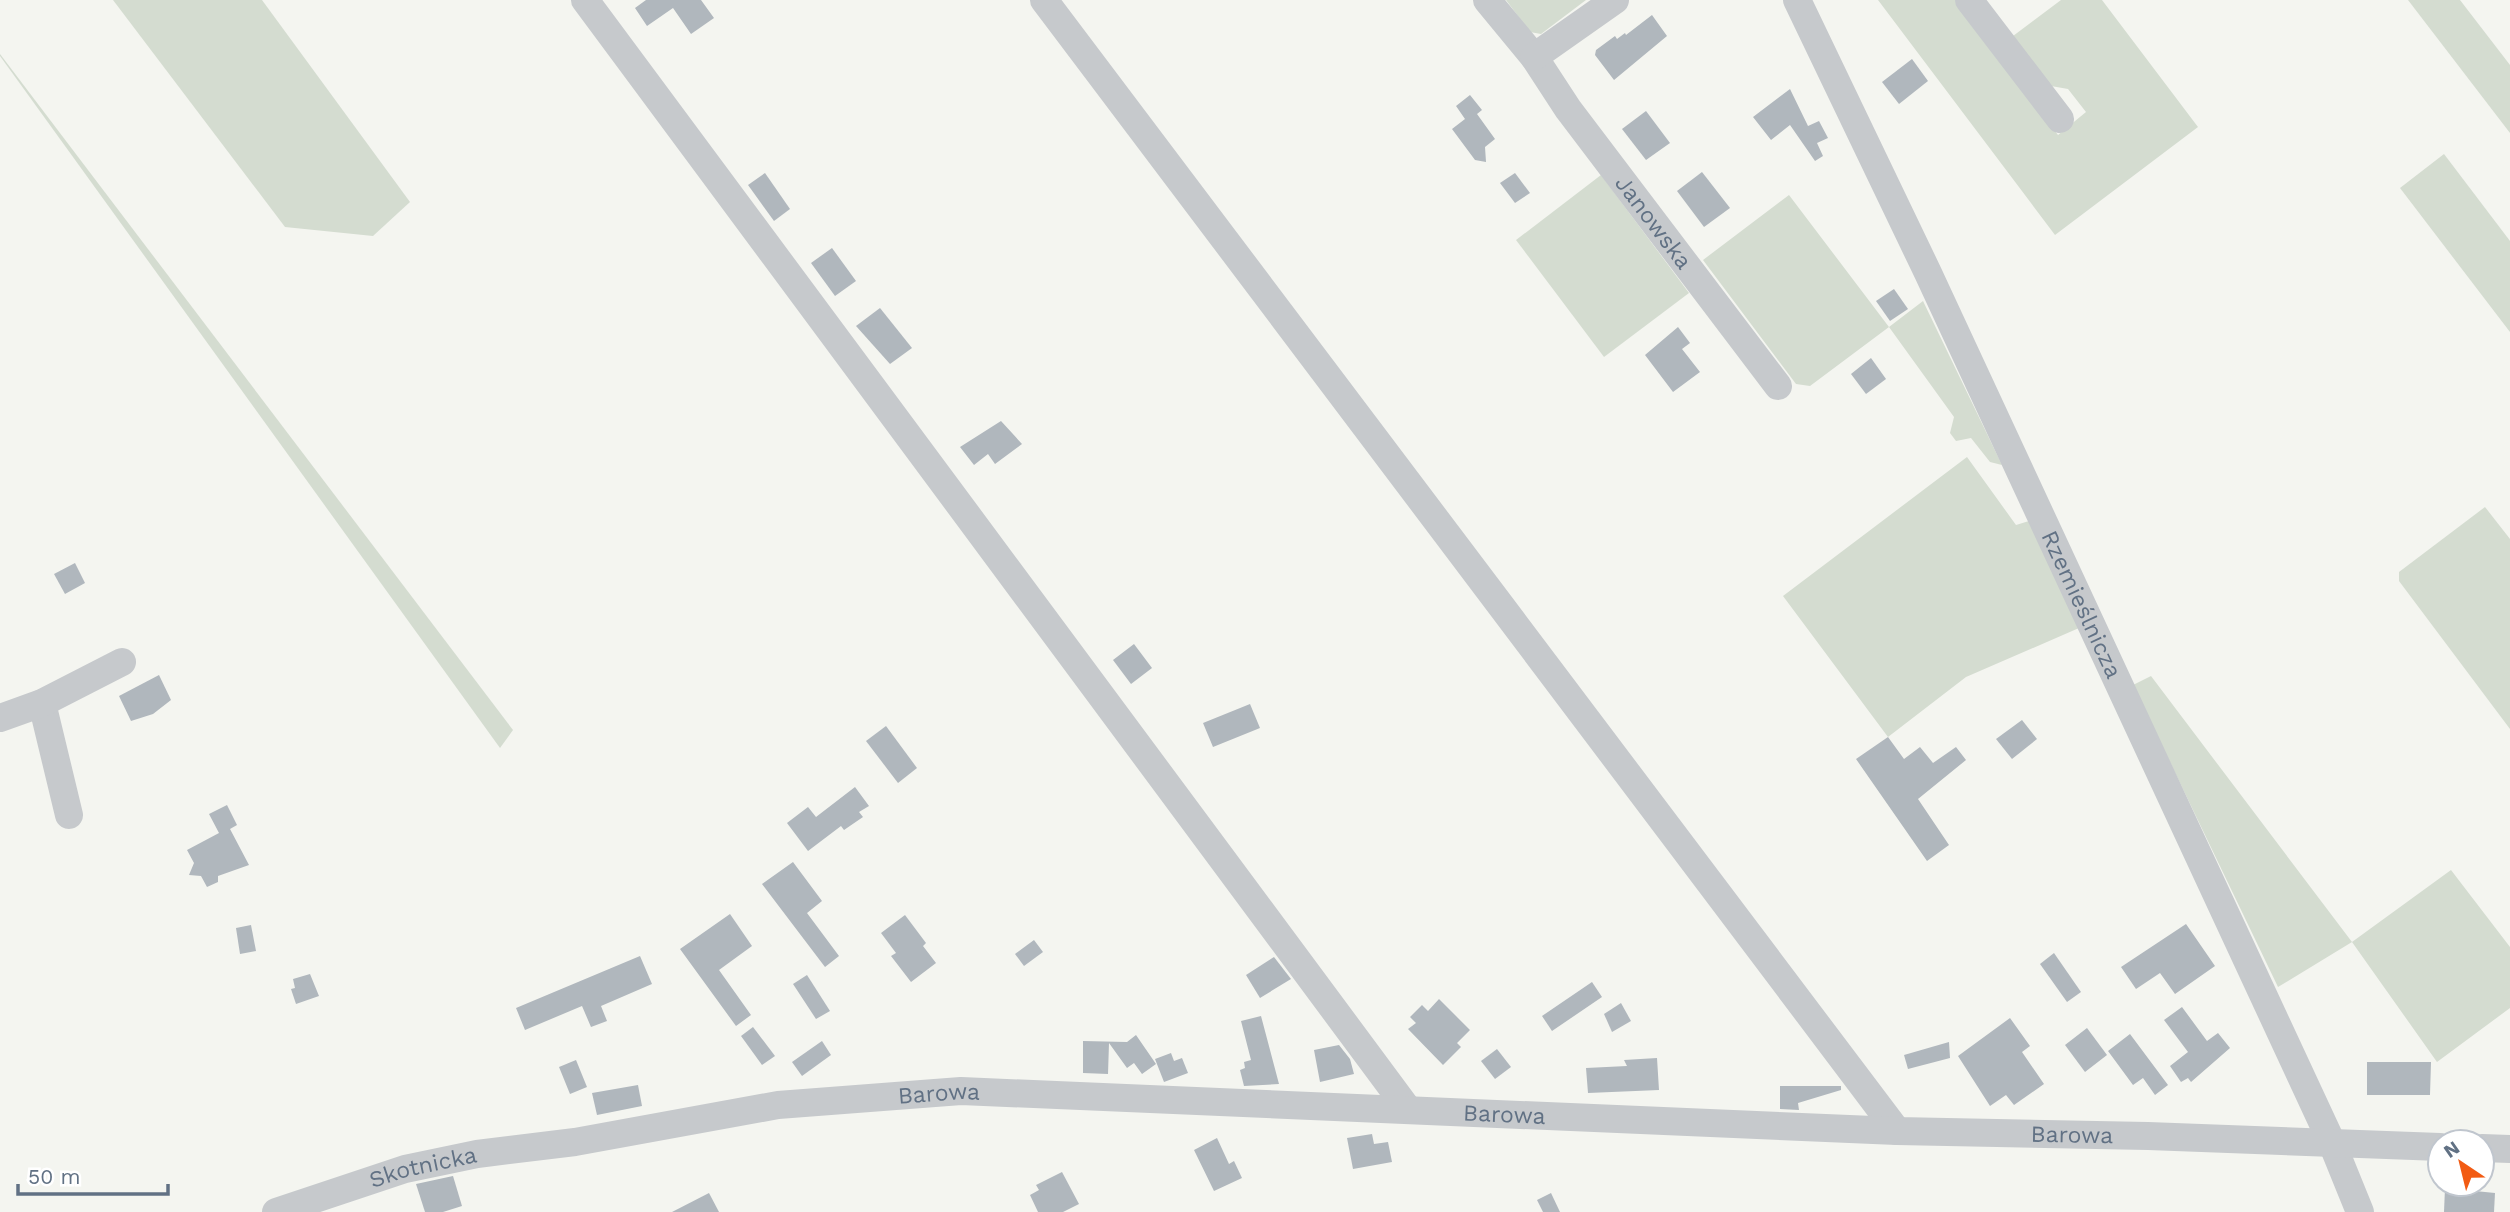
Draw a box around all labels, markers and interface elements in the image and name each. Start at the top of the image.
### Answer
street label: Janowska [1610,170,1698,274]
street label: Rzemieślnicza [2036,526,2128,682]
street label: Barowa [897,1077,981,1109]
street label: Barowa [1463,1099,1546,1129]
street label: Barowa [2030,1120,2114,1149]
north arrow [2426,1128,2496,1198]
text: N [2439,1136,2464,1163]
street label: Skotnicka [366,1141,479,1193]
scale bar [18,1152,168,1196]
text: 50 m [28,1164,80,1189]

